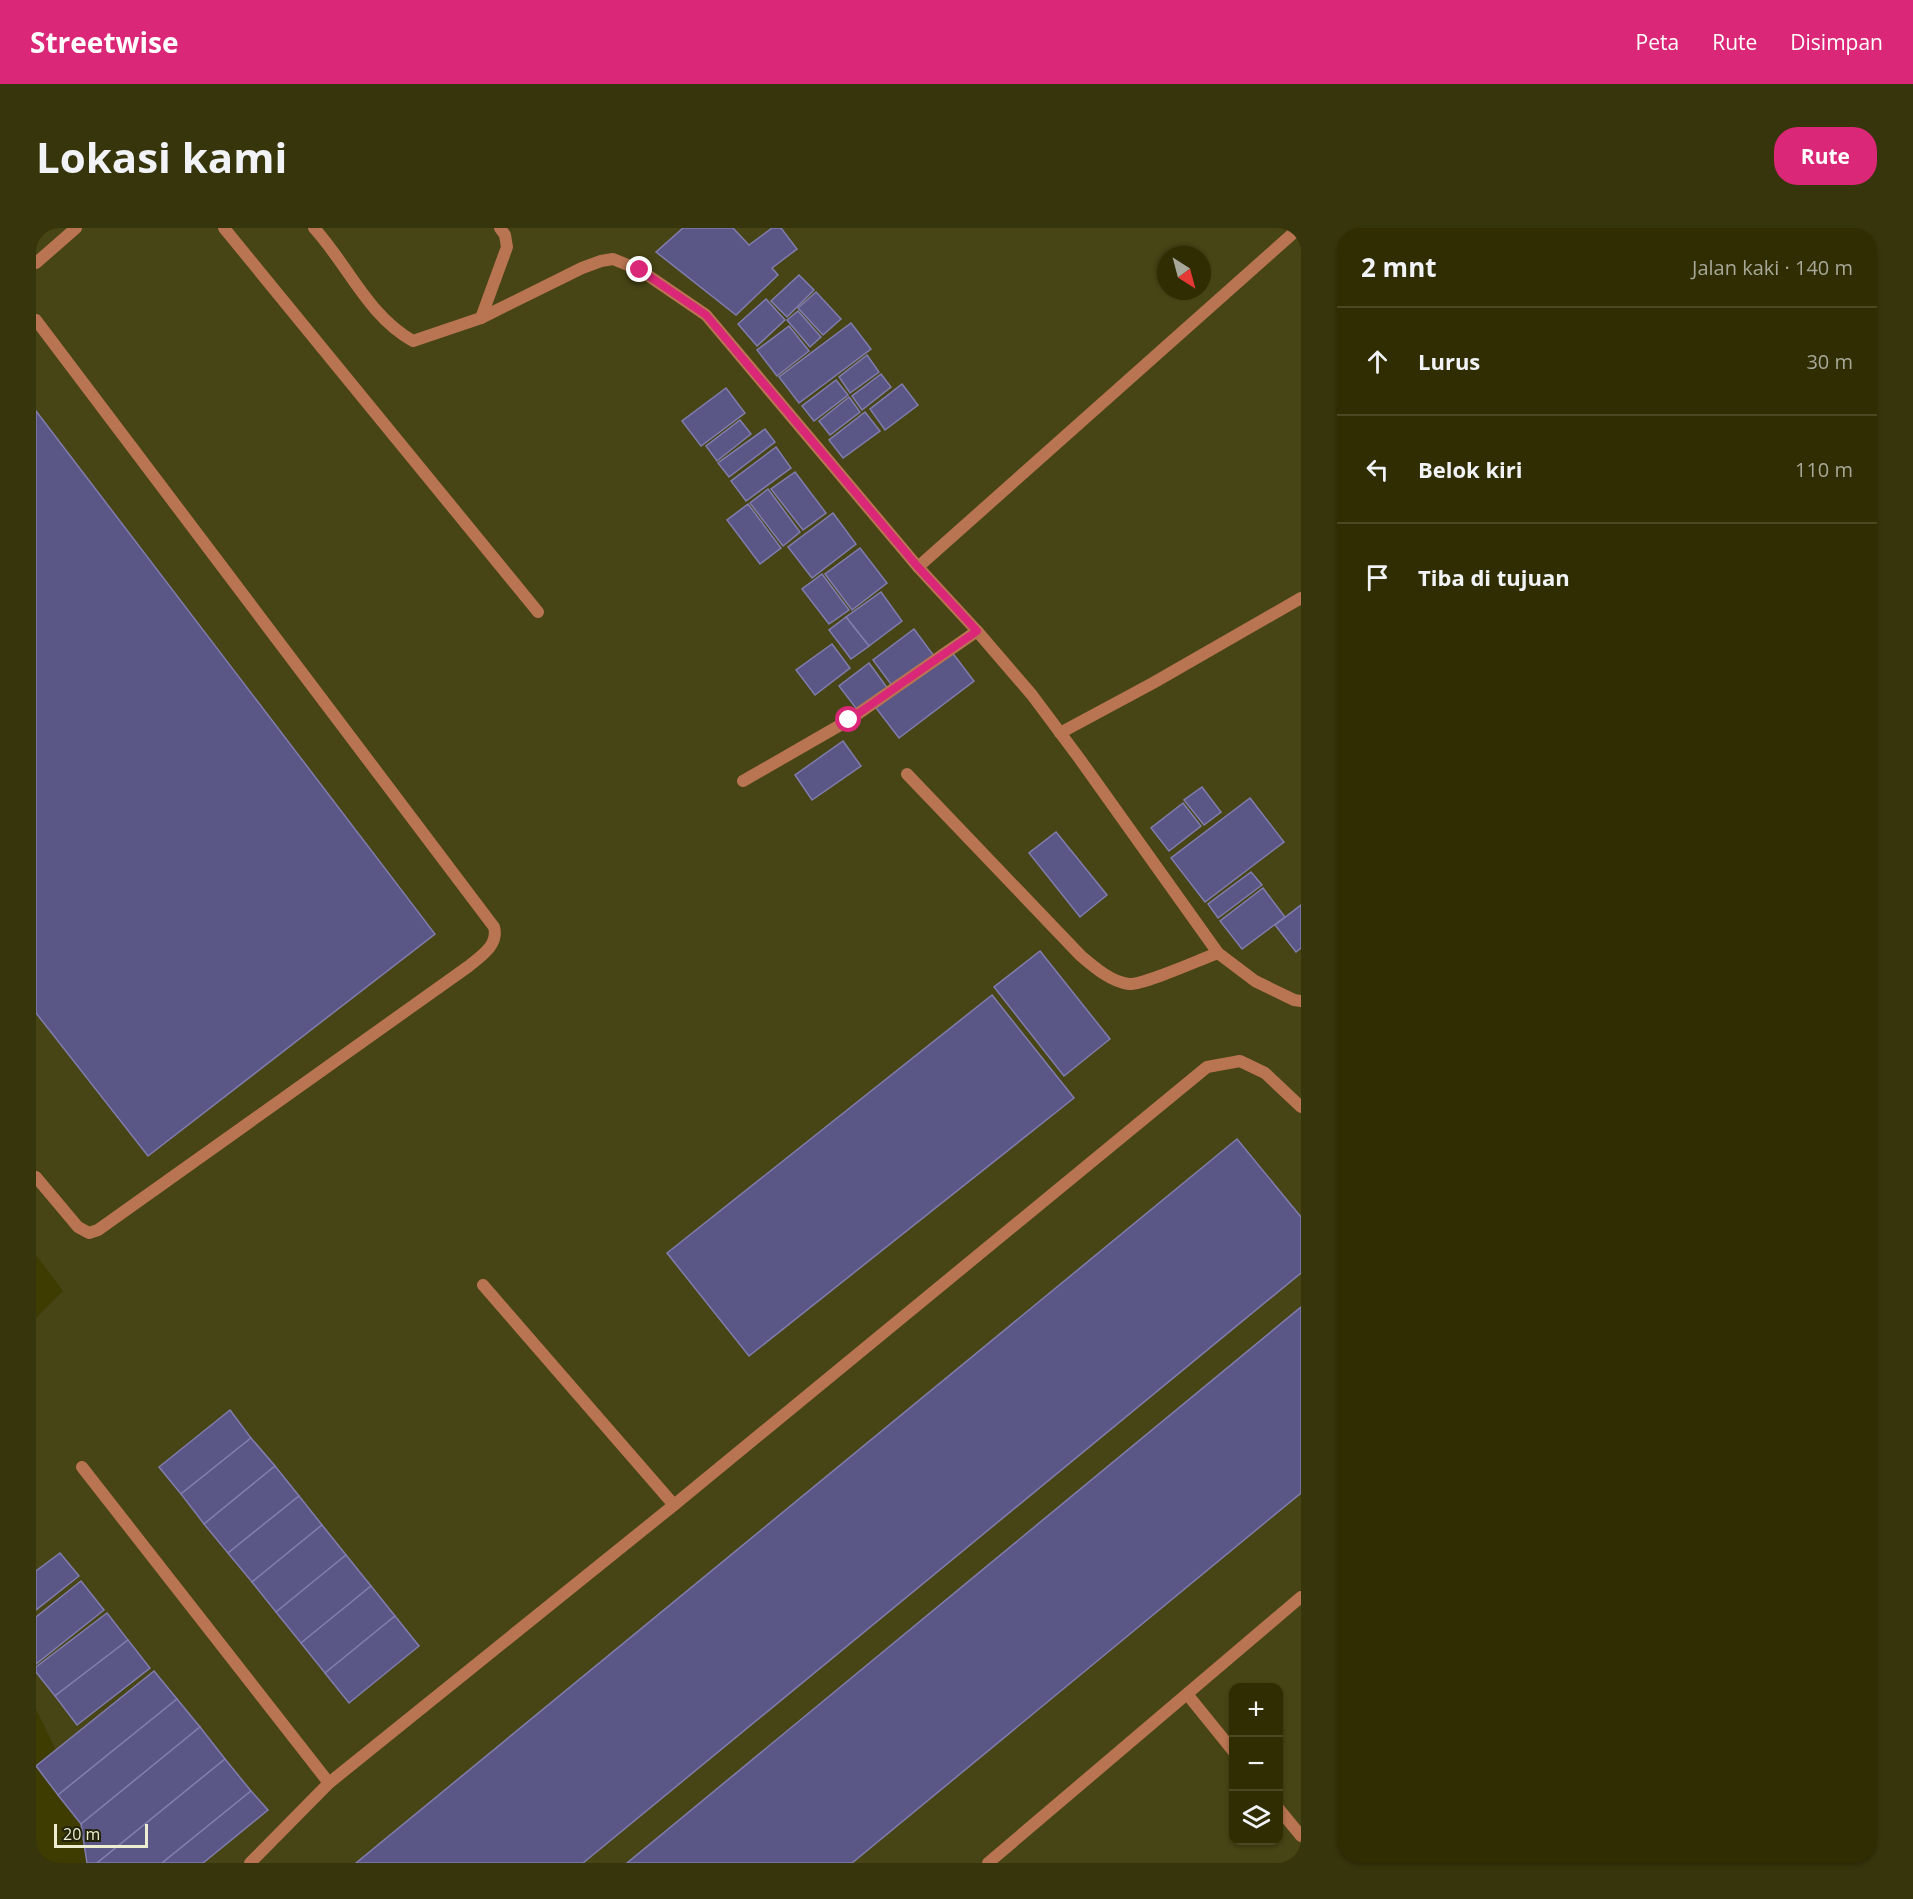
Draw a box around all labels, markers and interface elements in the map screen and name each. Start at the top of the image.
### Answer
text: Streetwise [30,23,179,61]
text: Peta [1636,28,1679,56]
text: Rute [1712,28,1757,56]
text: Disimpan [1790,28,1883,56]
button: Rute [1774,127,1877,185]
text: Lokasi kami [36,128,287,185]
north arrow [1157,246,1211,300]
text: 2 mnt [1361,249,1437,285]
text: Jalan kaki · 140 m [1692,254,1853,281]
route end [626,256,652,282]
icon: ahead [1361,345,1394,378]
text: Lurus [1418,346,1480,376]
text: 30 m [1806,348,1853,375]
icon: left [1361,453,1394,486]
text: Belok kiri [1418,454,1523,484]
text: 110 m [1795,456,1853,483]
icon: arrive [1361,561,1394,594]
text: Tiba di tujuan [1418,562,1570,592]
route start [835,706,861,732]
map controls [1229,1683,1283,1845]
button: + [1229,1683,1283,1737]
button: − [1229,1737,1283,1791]
button: layers [1229,1791,1283,1845]
scale bar [54,1821,148,1848]
text: 20 m [63,1823,100,1845]

